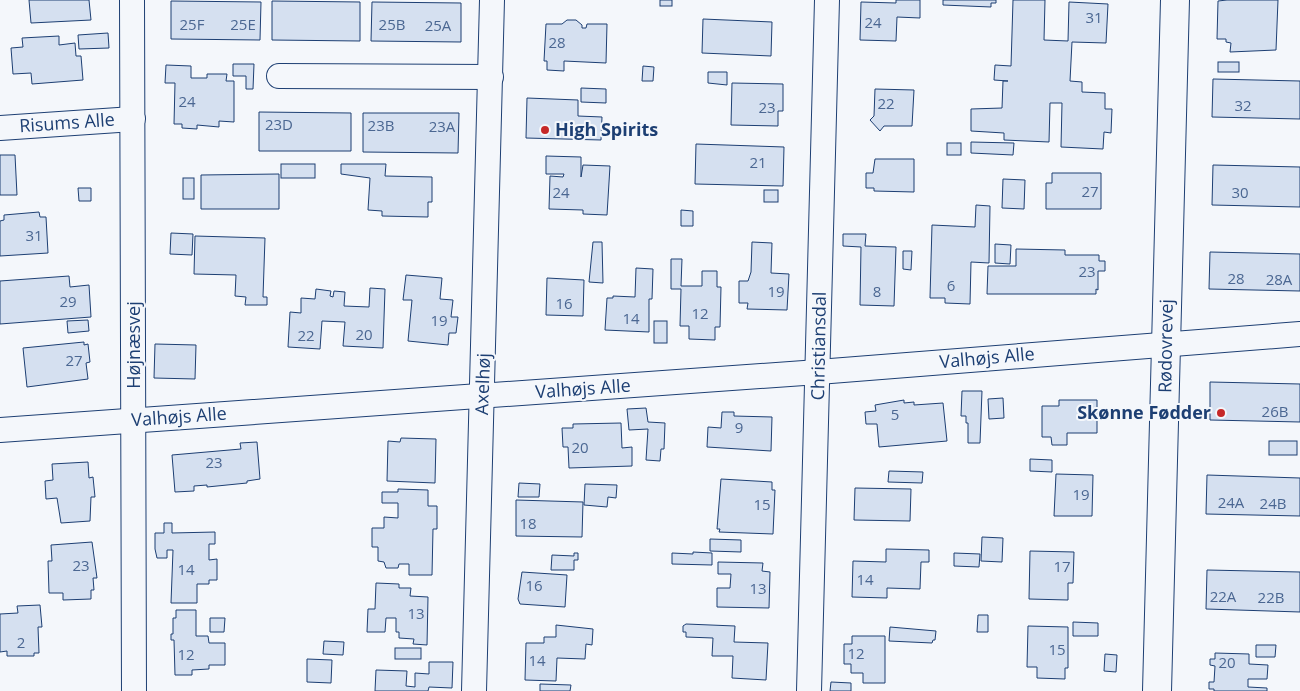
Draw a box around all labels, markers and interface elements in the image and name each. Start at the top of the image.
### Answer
house number: 31 [1085,7,1103,27]
house number: 24 [864,12,882,32]
house number: 25F [180,14,205,34]
house number: 25E [230,14,256,34]
house number: 25B [379,14,405,34]
house number: 25A [425,15,452,35]
house number: 28 [548,32,566,52]
house number: 24 [178,91,196,111]
house number: 22 [877,93,895,113]
house number: 32 [1234,95,1252,115]
house number: 23 [758,97,776,117]
street label: Risums Alle [18,107,116,137]
house number: 23D [265,114,293,134]
house number: 23B [368,115,394,135]
house number: 23A [429,116,456,136]
place label: High Spirits [555,117,658,141]
marker: High Spirits [539,124,551,136]
house number: 21 [749,152,767,172]
house number: 27 [1081,181,1099,201]
house number: 24 [552,182,570,202]
house number: 30 [1231,182,1249,202]
house number: 31 [25,225,43,245]
house number: 23 [1078,261,1096,281]
house number: 28 [1227,268,1245,288]
house number: 28A [1266,269,1293,289]
house number: 6 [947,275,955,295]
house number: 19 [767,281,785,301]
house number: 8 [873,281,881,301]
house number: 29 [59,291,77,311]
street label: Christiansdal [805,291,831,401]
house number: 16 [555,293,573,313]
street label: Rødovrevej [1152,299,1178,393]
street label: Højnæsvej [121,301,145,389]
house number: 12 [691,303,709,323]
house number: 14 [622,308,640,328]
house number: 19 [430,310,448,330]
house number: 20 [355,324,373,344]
house number: 22 [297,325,315,345]
street label: Valhøjs Alle [938,341,1036,373]
house number: 27 [65,350,83,370]
street label: Axelhøj [469,353,495,415]
street label: Valhøjs Alle [534,373,631,403]
place label: Skønne Fødder [1077,400,1211,424]
street label: Valhøjs Alle [130,401,227,431]
house number: 26B [1262,401,1288,421]
house number: 5 [891,404,899,424]
marker: Skønne Fødder [1215,407,1227,419]
house number: 9 [735,417,743,437]
house number: 20 [571,437,589,457]
house number: 23 [205,452,223,472]
house number: 19 [1072,484,1090,504]
house number: 24A [1218,492,1245,512]
house number: 24B [1260,493,1286,513]
house number: 15 [753,494,771,514]
house number: 18 [519,513,537,533]
house number: 23 [72,555,90,575]
house number: 17 [1053,556,1071,576]
house number: 14 [177,559,195,579]
house number: 14 [856,569,874,589]
house number: 16 [525,575,543,595]
house number: 13 [749,578,767,598]
house number: 22A [1210,586,1237,606]
house number: 22B [1258,587,1284,607]
house number: 13 [407,603,425,623]
house number: 2 [17,632,25,652]
house number: 15 [1048,639,1066,659]
house number: 12 [847,643,865,663]
house number: 12 [177,644,195,664]
house number: 14 [528,650,546,670]
house number: 20 [1218,652,1236,672]

